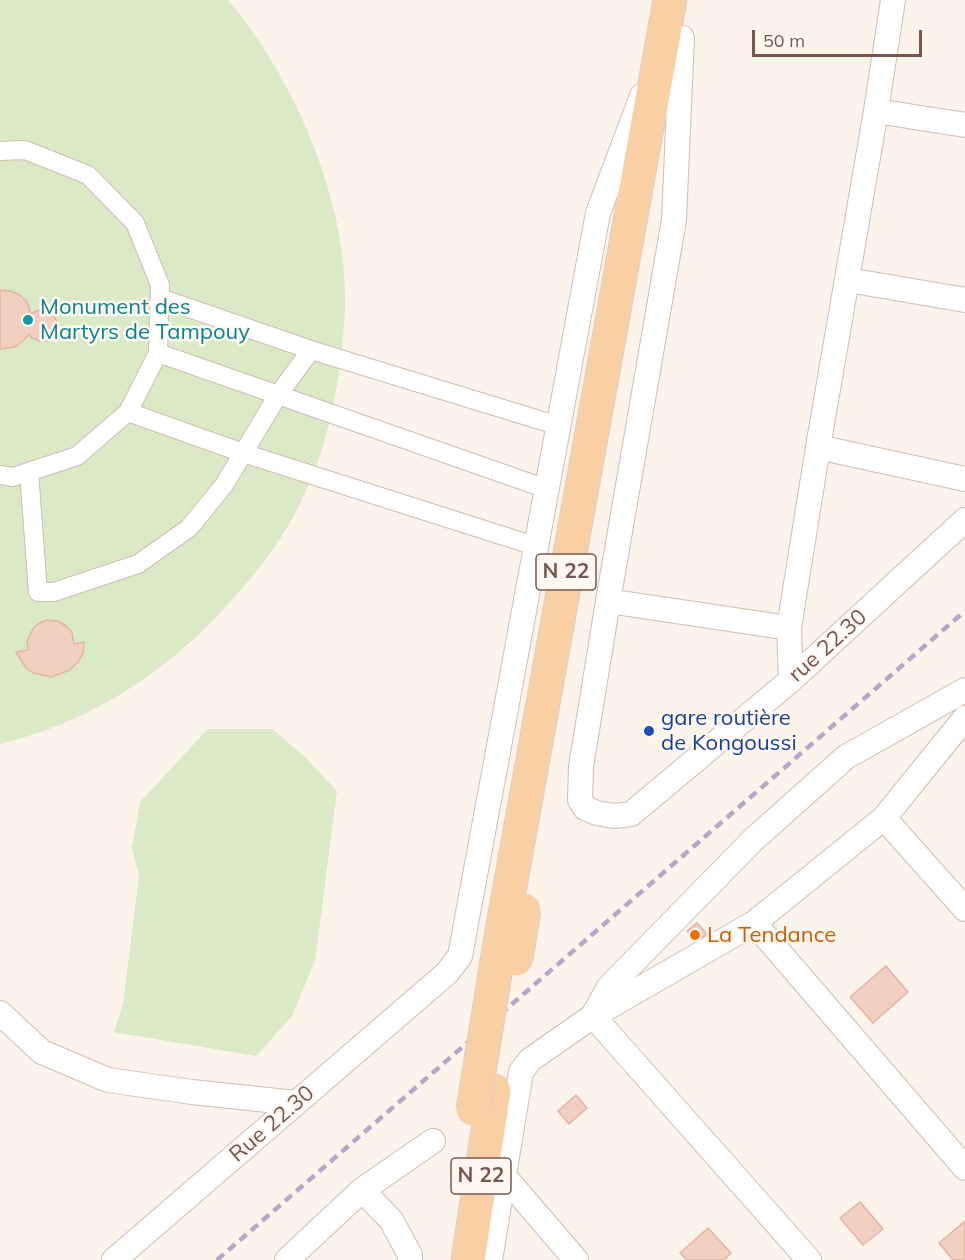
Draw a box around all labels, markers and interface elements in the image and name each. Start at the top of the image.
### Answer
scale bar [755,18,924,56]
text: 50 m [763,29,805,52]
place label: Monument des Martyrs de Tampouy [40,294,250,346]
marker: Monument des Martyrs de Tampouy [21,313,35,327]
road number: N 22 [536,554,596,590]
street label: rue 22.30 [783,604,873,688]
place label: gare routière de Kongoussi [661,705,797,756]
marker: gare routière de Kongoussi [642,724,656,738]
place label: La Tendance [707,922,836,948]
marker: La Tendance [688,928,702,942]
street label: Rue 22.30 [224,1080,320,1168]
road number: N 22 [451,1158,511,1194]

